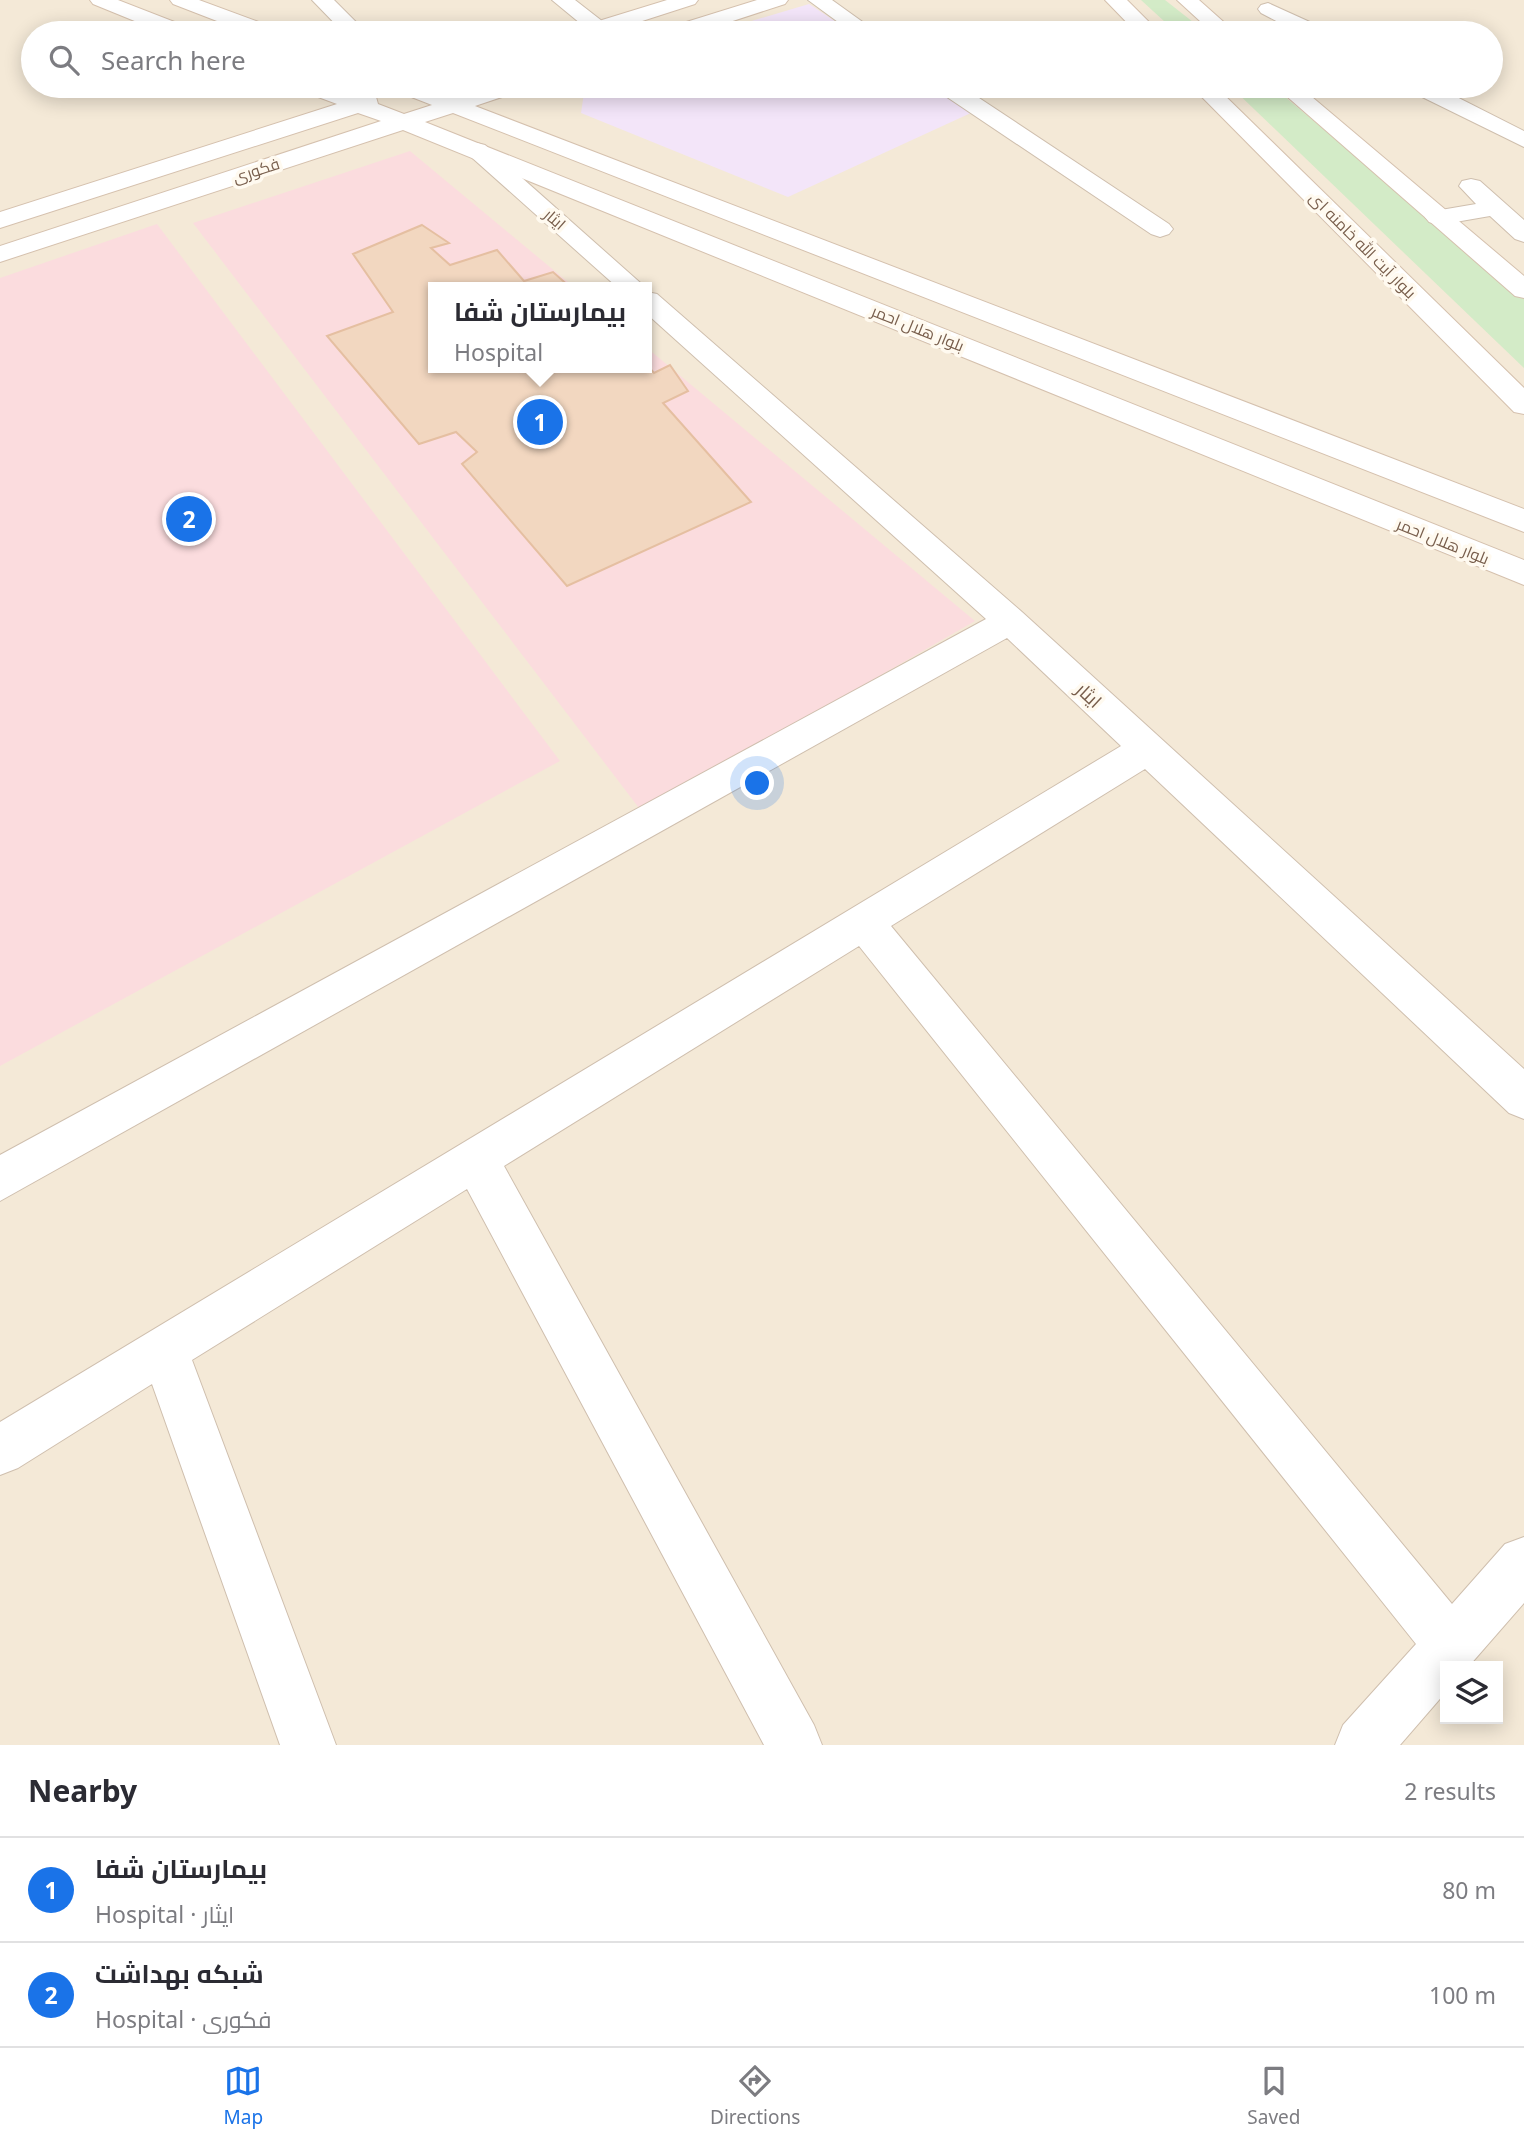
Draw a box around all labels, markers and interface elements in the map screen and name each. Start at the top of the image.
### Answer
search box [21,21,1503,98]
icon: search [45,41,83,79]
text: Search here [101,42,246,78]
street label: فکوری [230,152,282,188]
street label: بلوار آیت الله خامنه ای [1305,187,1421,303]
street label: ایثار [539,203,571,235]
popup [428,282,652,373]
text: بیمارستان شفا [454,293,626,329]
street label: بلوار هلال احمر [867,299,968,357]
text: Hospital [454,336,543,368]
pin: 1 [517,396,563,448]
pin: 2 [166,493,212,545]
street label: بلوار هلال احمر [1392,512,1493,570]
street label: ایثار [1070,676,1108,714]
your location [740,766,774,800]
map controls [1440,1661,1503,1724]
button: layers [1440,1661,1503,1724]
text: Nearby [28,1770,137,1811]
text: 2 results [1404,1775,1496,1807]
text: بیمارستان شفا [95,1850,267,1886]
text: 1 [44,1874,58,1906]
text: 80 m [1442,1874,1496,1906]
text: Hospital · ایثار [95,1898,234,1930]
text: شبکه بهداشت [95,1955,264,1991]
text: 2 [44,1979,58,2011]
text: 100 m [1429,1979,1496,2011]
text: Hospital · فکوری [95,2003,271,2035]
tab: Map [224,2062,263,2130]
tab: Directions [710,2062,800,2130]
tab: Saved [1247,2062,1300,2130]

